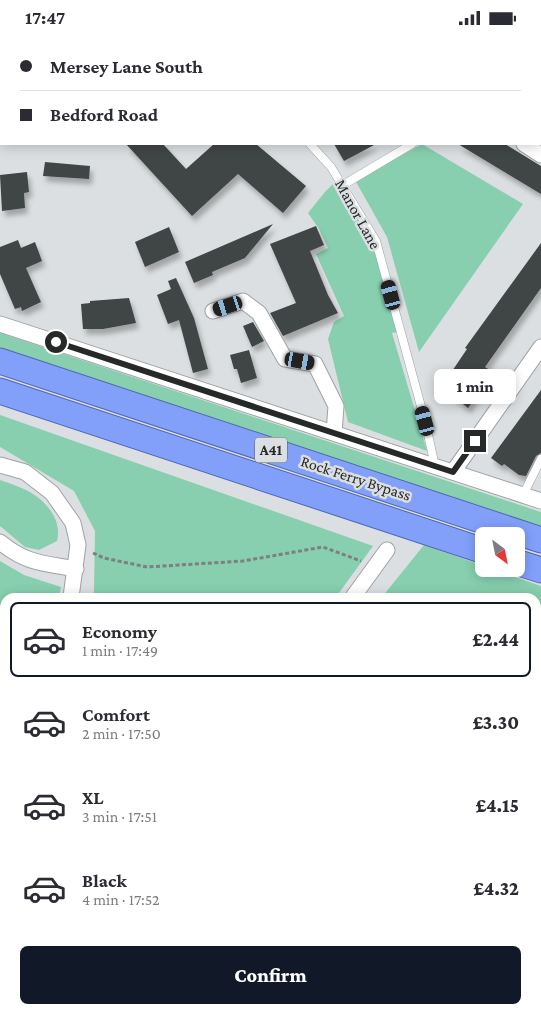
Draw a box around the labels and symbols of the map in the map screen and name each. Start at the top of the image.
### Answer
street label: Manor Lane [332,176,384,252]
car [379,279,402,311]
car [211,294,244,318]
route start [45,331,67,353]
car [283,351,316,371]
callout: 1 min [434,369,516,403]
car [413,405,436,437]
route end [464,430,486,452]
road number: A41 [255,437,287,463]
street label: Rock Ferry Bypass [299,452,413,505]
north arrow [475,527,525,577]

